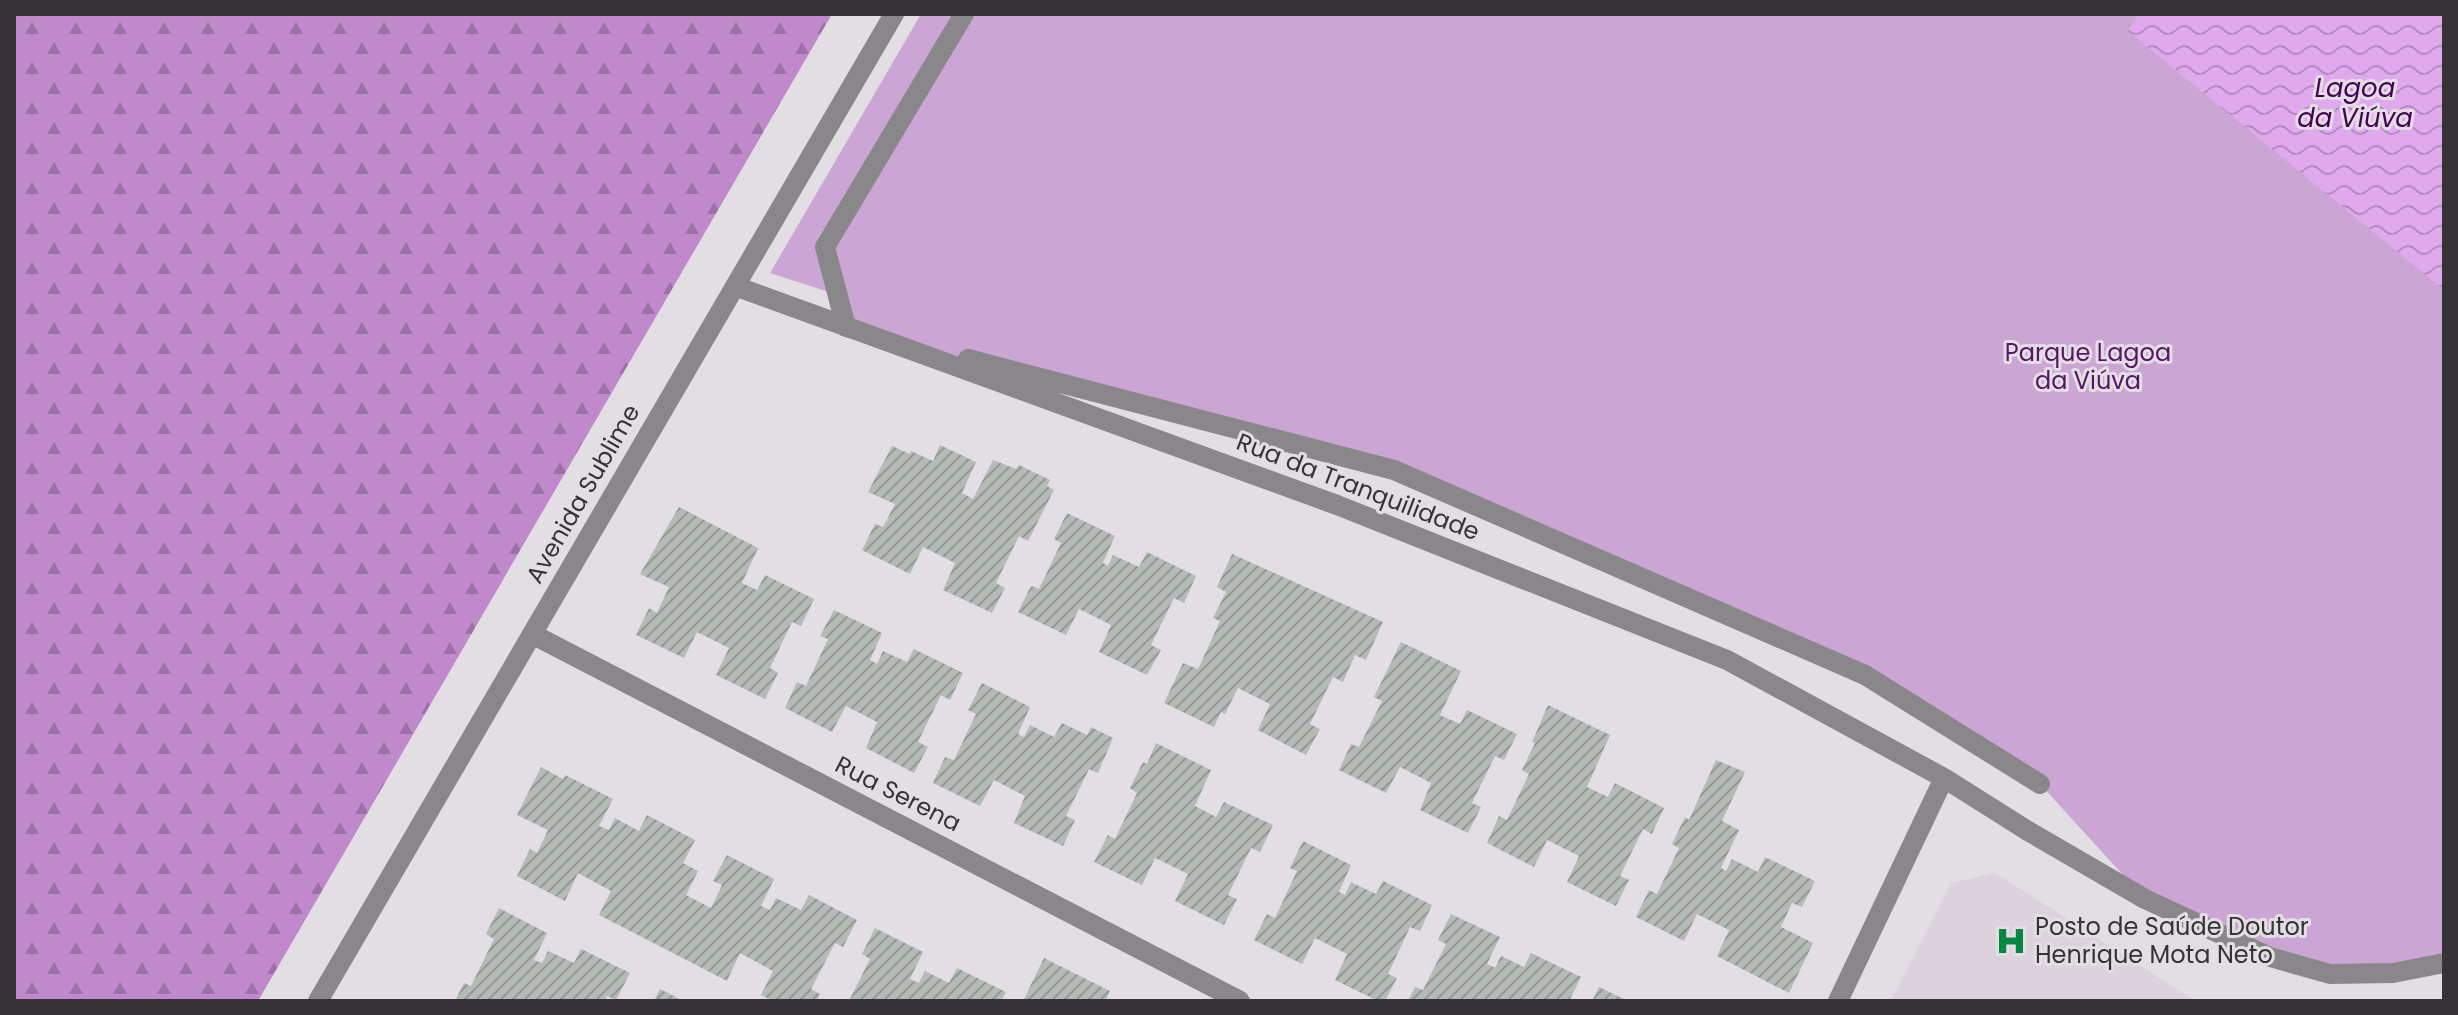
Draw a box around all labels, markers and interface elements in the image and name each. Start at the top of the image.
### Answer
water label: Lagoa da Viúva [2297,70,2413,136]
park label: Parque Lagoa da Viúva [2005,336,2171,397]
street label: Avenida Sublime [518,398,647,589]
street label: Rua da Tranquilidade [1232,425,1484,548]
street label: Rua Serena [830,748,967,839]
place label: Posto de Saúde Doutor Henrique Mota Neto [2035,910,2309,971]
hospital icon: Posto de Saúde Doutor Henrique Mota Neto [1994,924,2028,958]

